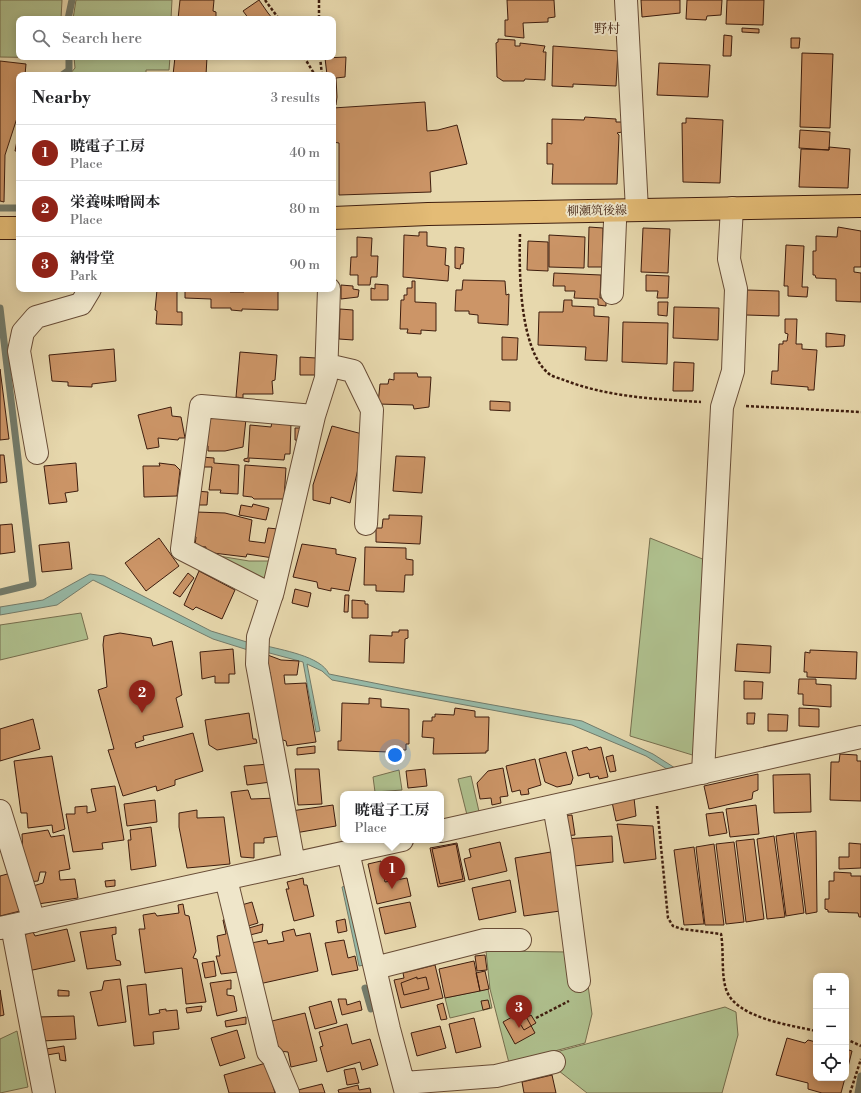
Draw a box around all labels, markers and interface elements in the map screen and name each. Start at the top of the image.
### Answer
search box [16,16,336,60]
district label: 野村 [594,21,620,37]
icon: search [30,27,52,49]
text: Search here [62,29,142,48]
text: Nearby [32,87,91,109]
text: 3 results [271,90,320,106]
text: 暁電子工房 [70,137,145,156]
text: 1 [42,145,48,161]
text: 40 m [290,145,320,161]
text: Place [70,156,102,172]
text: 栄養味噌岡本 [70,193,160,212]
text: 2 [41,201,49,217]
text: 80 m [289,201,320,217]
street label: 柳瀬筑後線 [567,203,627,219]
text: Place [70,212,102,228]
text: 納骨堂 [70,249,115,268]
text: 3 [41,257,49,273]
text: 90 m [289,257,320,273]
text: Park [70,268,97,284]
pin: 2 [129,680,155,713]
your location [385,745,405,765]
popup [340,791,444,843]
text: 暁電子工房 [354,801,430,820]
text: Place [354,820,387,836]
pin: 1 [379,856,405,889]
map controls [813,973,849,1081]
button: + [813,973,849,1009]
pin: 3 [506,995,532,1028]
button: − [813,1009,849,1045]
button: locate [813,1045,849,1081]

